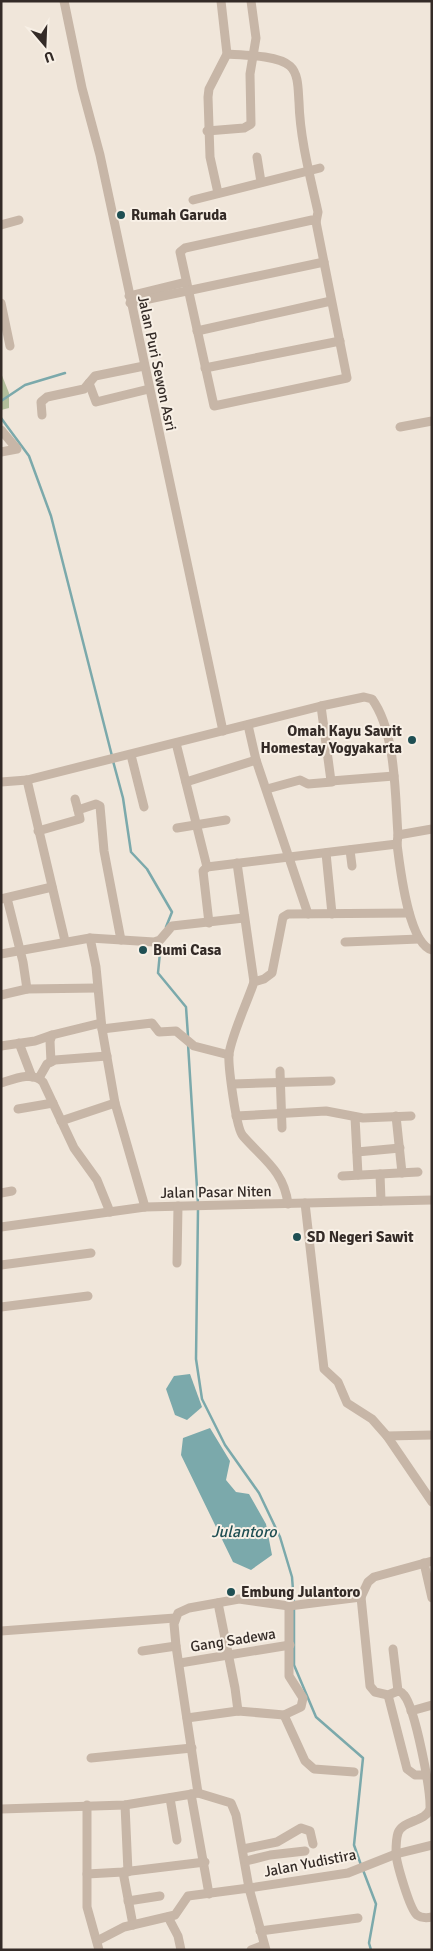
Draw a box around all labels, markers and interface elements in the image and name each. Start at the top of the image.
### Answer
north arrow [20,20,70,70]
text: U [42,47,56,66]
place label: Rumah Garuda [131,206,227,224]
marker: Rumah Garuda [115,209,127,221]
street label: Jalan Puri Sewon Asri [134,294,180,432]
place label: Omah Kayu Sawit Homestay Yogyakarta [260,722,402,757]
marker: Omah Kayu Sawit Homestay Yogyakarta [406,734,418,746]
place label: Bumi Casa [153,941,222,959]
marker: Bumi Casa [137,944,149,956]
street label: Jalan Pasar Niten [160,1182,272,1202]
place label: SD Negeri Sawit [307,1228,414,1246]
marker: SD Negeri Sawit [291,1231,303,1243]
water label: Julantoro [211,1522,277,1542]
place label: Embung Julantoro [241,1583,361,1601]
marker: Embung Julantoro [225,1586,237,1598]
street label: Gang Sadewa [189,1624,277,1656]
street label: Jalan Yudistira [262,1845,358,1881]

